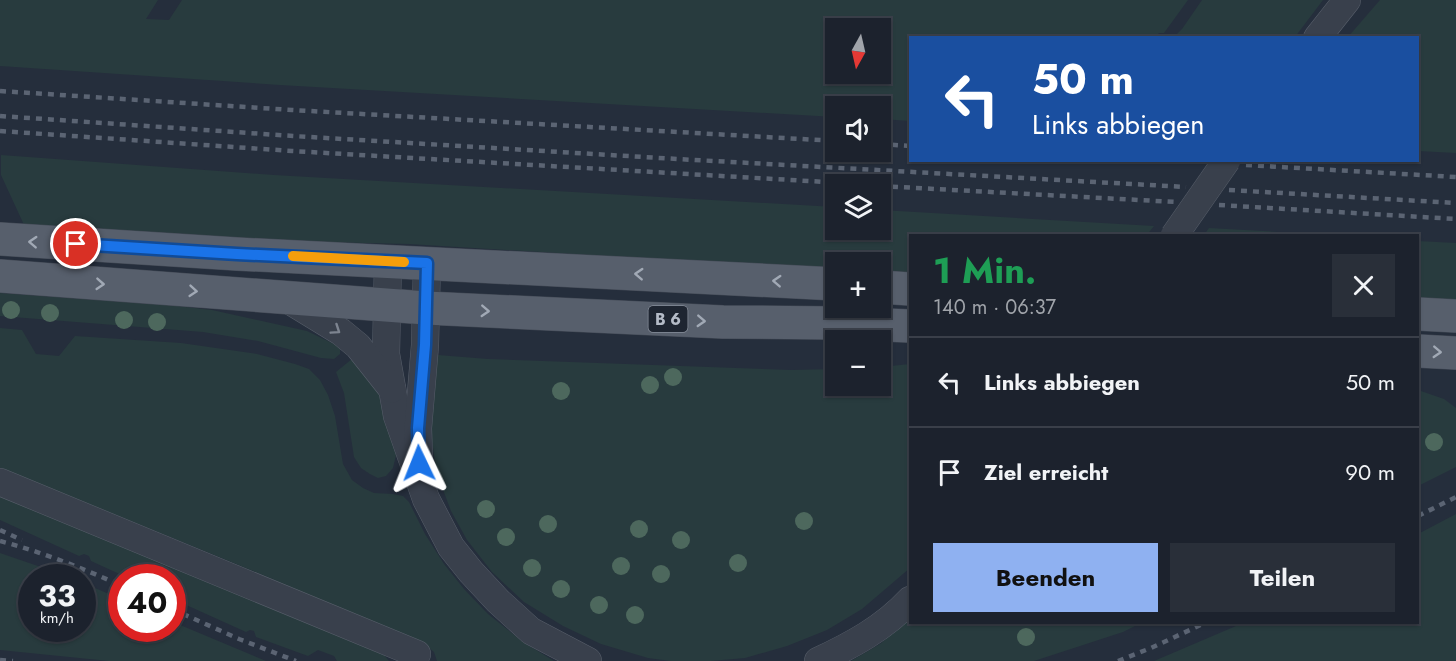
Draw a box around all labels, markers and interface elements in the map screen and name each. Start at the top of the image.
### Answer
north arrow [825,18,891,84]
map controls [825,18,891,396]
text: 50 m [1032,49,1134,110]
icon: left [933,60,1011,138]
button: sound [825,96,891,162]
text: Links abbiegen [1032,105,1204,144]
button: layers [825,174,891,240]
pin [50,218,101,269]
icon: arrive [59,227,92,260]
one-way arrow [29,235,38,248]
text: 1 Min. [933,244,1036,296]
button: + [825,252,891,318]
button: close [1332,254,1395,317]
one-way arrow [635,267,644,280]
one-way arrow [773,275,782,288]
one-way arrow [96,277,105,290]
one-way arrow [188,284,197,297]
text: 140 m · 06:37 [933,293,1056,322]
one-way arrow [480,304,489,317]
road number: B 6 [648,306,688,332]
one-way arrow [696,314,705,327]
one-way arrow [330,323,341,334]
button: − [825,330,891,396]
one-way arrow [1432,346,1441,359]
icon: left [933,366,966,399]
text: Links abbiegen [984,366,1140,398]
text: 50 m [1346,366,1395,398]
position arrow [387,431,451,495]
icon: arrive [933,456,966,489]
text: Ziel erreicht [984,456,1108,488]
text: 90 m [1345,456,1395,488]
button: Beenden [933,543,1158,612]
button: Teilen [1170,543,1395,612]
speed limit sign: 40 [108,564,186,642]
text: 33 [38,574,76,617]
text: km/h [40,607,74,629]

